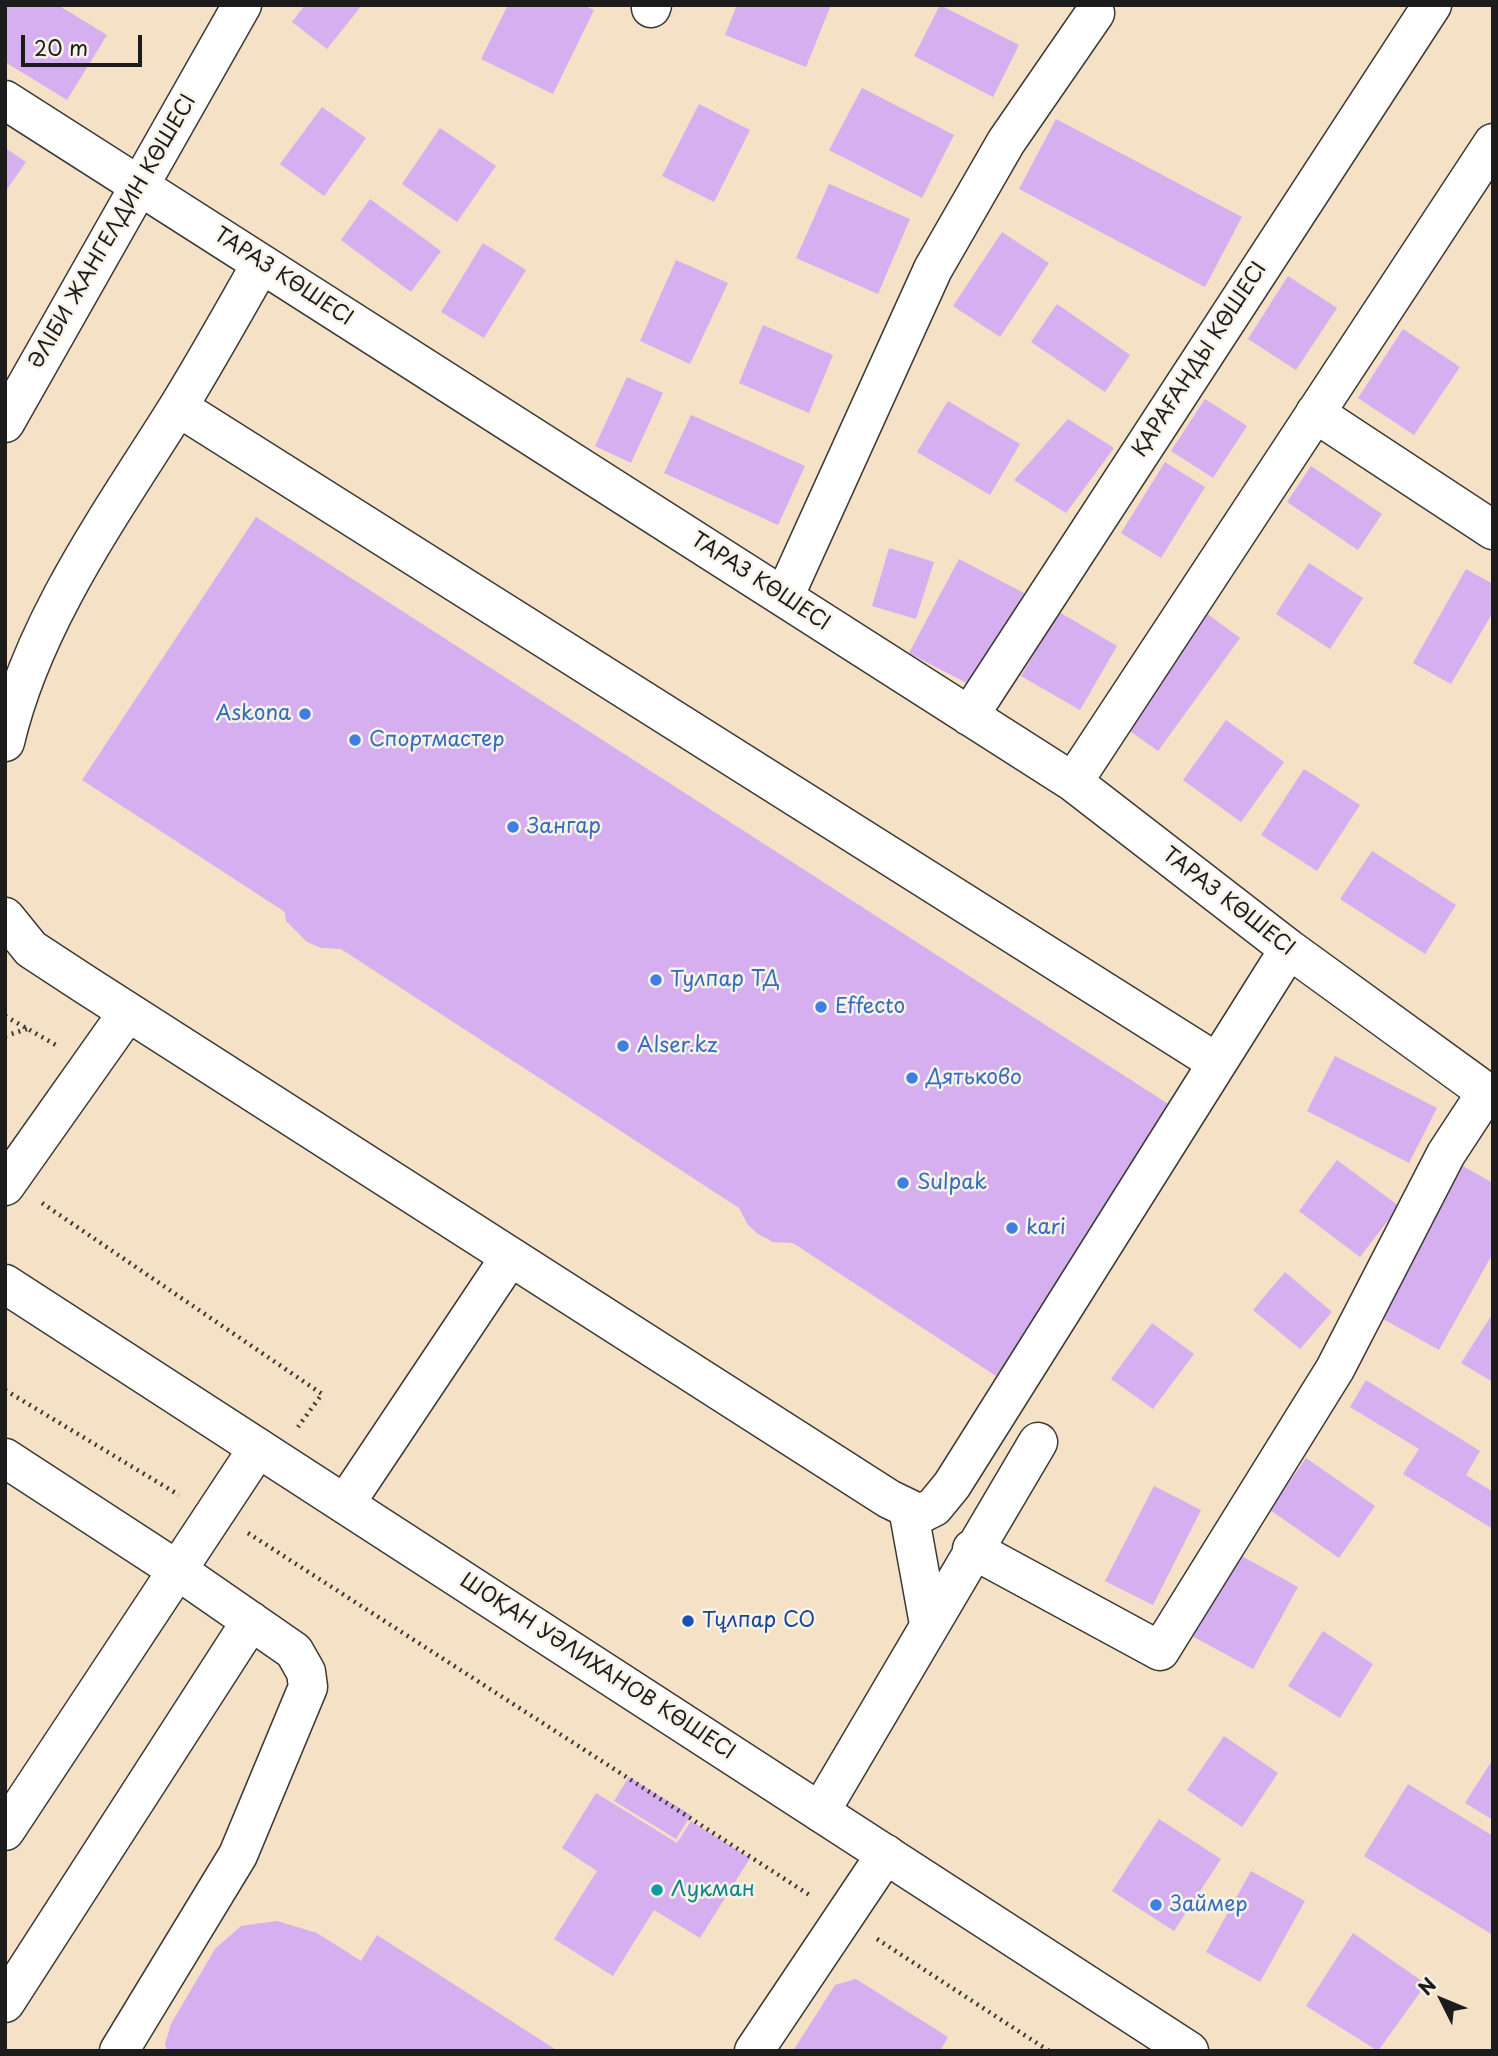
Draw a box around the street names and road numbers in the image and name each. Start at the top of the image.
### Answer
street label: ӘЛІБИ ЖАНГЕЛДИН КӨШЕСІ [24,91,202,373]
street label: ТАРАЗ КӨШЕСІ [209,223,357,331]
street label: ҚАРАҒАНДЫ КӨШЕСІ [1127,258,1273,462]
street label: ТАРАЗ КӨШЕСІ [686,528,834,636]
street label: ТАРАЗ КӨШЕСІ [1157,843,1299,961]
street label: ШОҚАН УӘЛИХАНОВ КӨШЕСІ [455,1569,739,1765]

